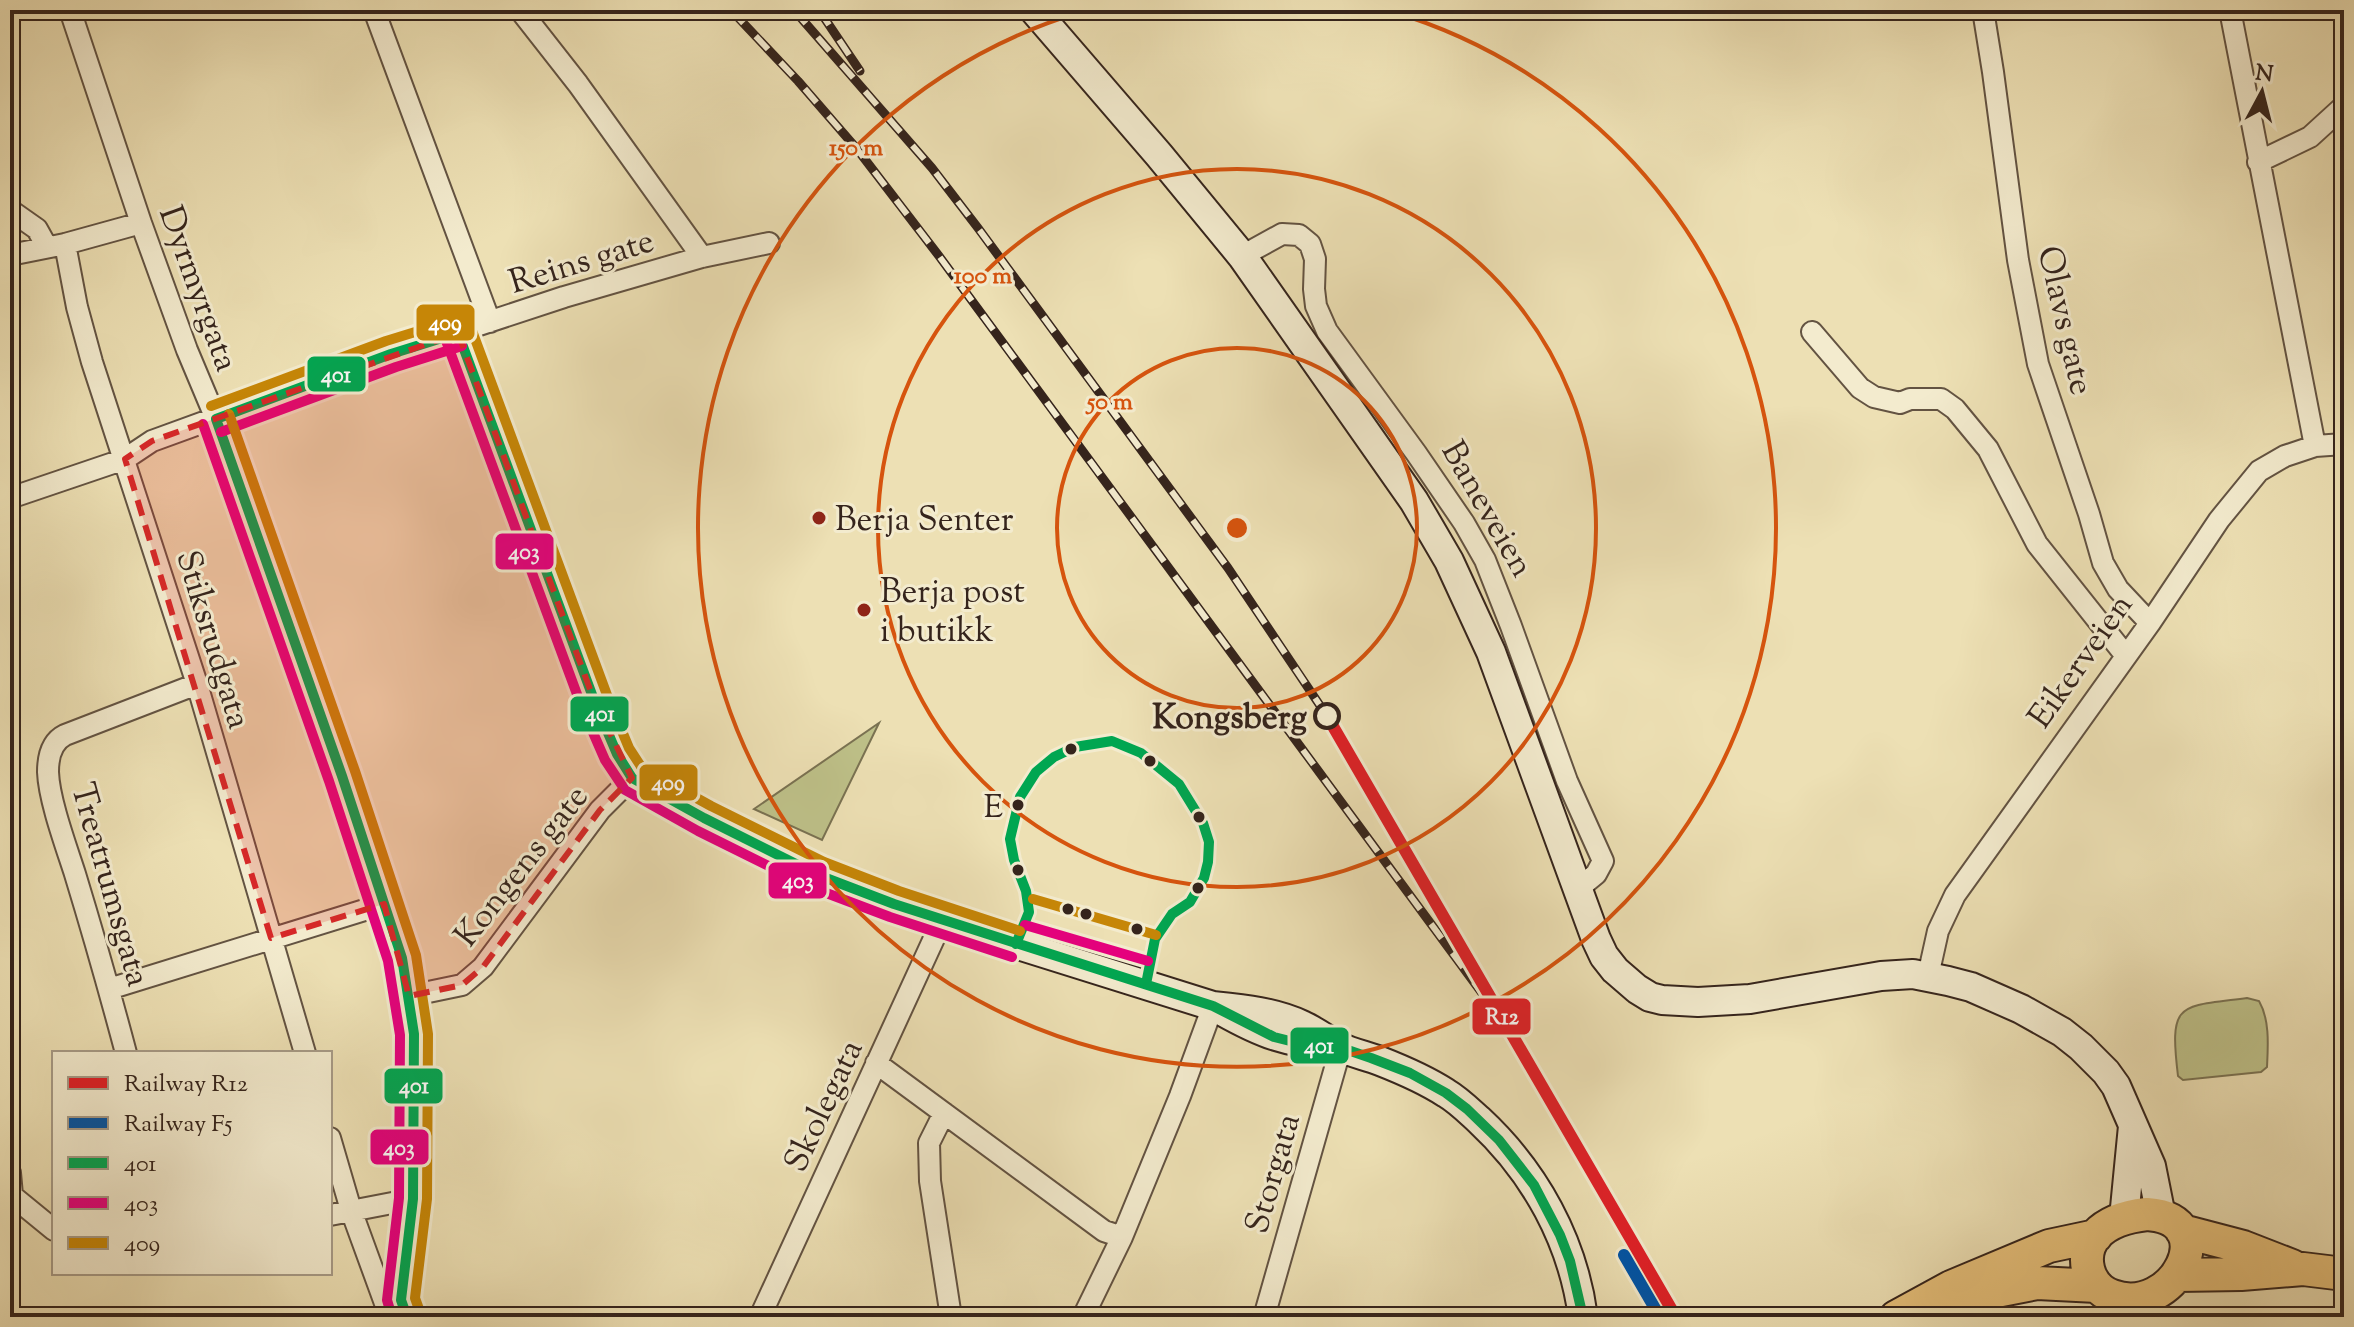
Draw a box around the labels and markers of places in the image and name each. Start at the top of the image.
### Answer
place label: Berja Senter [835,497,1014,546]
marker: Berja Senter [810,509,828,527]
centre of rings [1223,514,1251,542]
place label: Berja post i butikk [880,569,1025,657]
marker: Berja post i butikk [855,601,873,619]
place label: Kongsberg [1152,695,1307,744]
marker: Kongsberg [1314,703,1340,729]
unlabelled marker [1063,741,1079,757]
unlabelled marker [1142,753,1158,769]
place label: E [984,786,1003,832]
marker: E [1010,797,1026,813]
unlabelled marker [1191,809,1207,825]
unlabelled marker [1010,862,1026,878]
unlabelled marker [1190,880,1206,896]
unlabelled marker [1060,901,1076,917]
unlabelled marker [1078,906,1094,922]
unlabelled marker [1129,921,1145,937]

